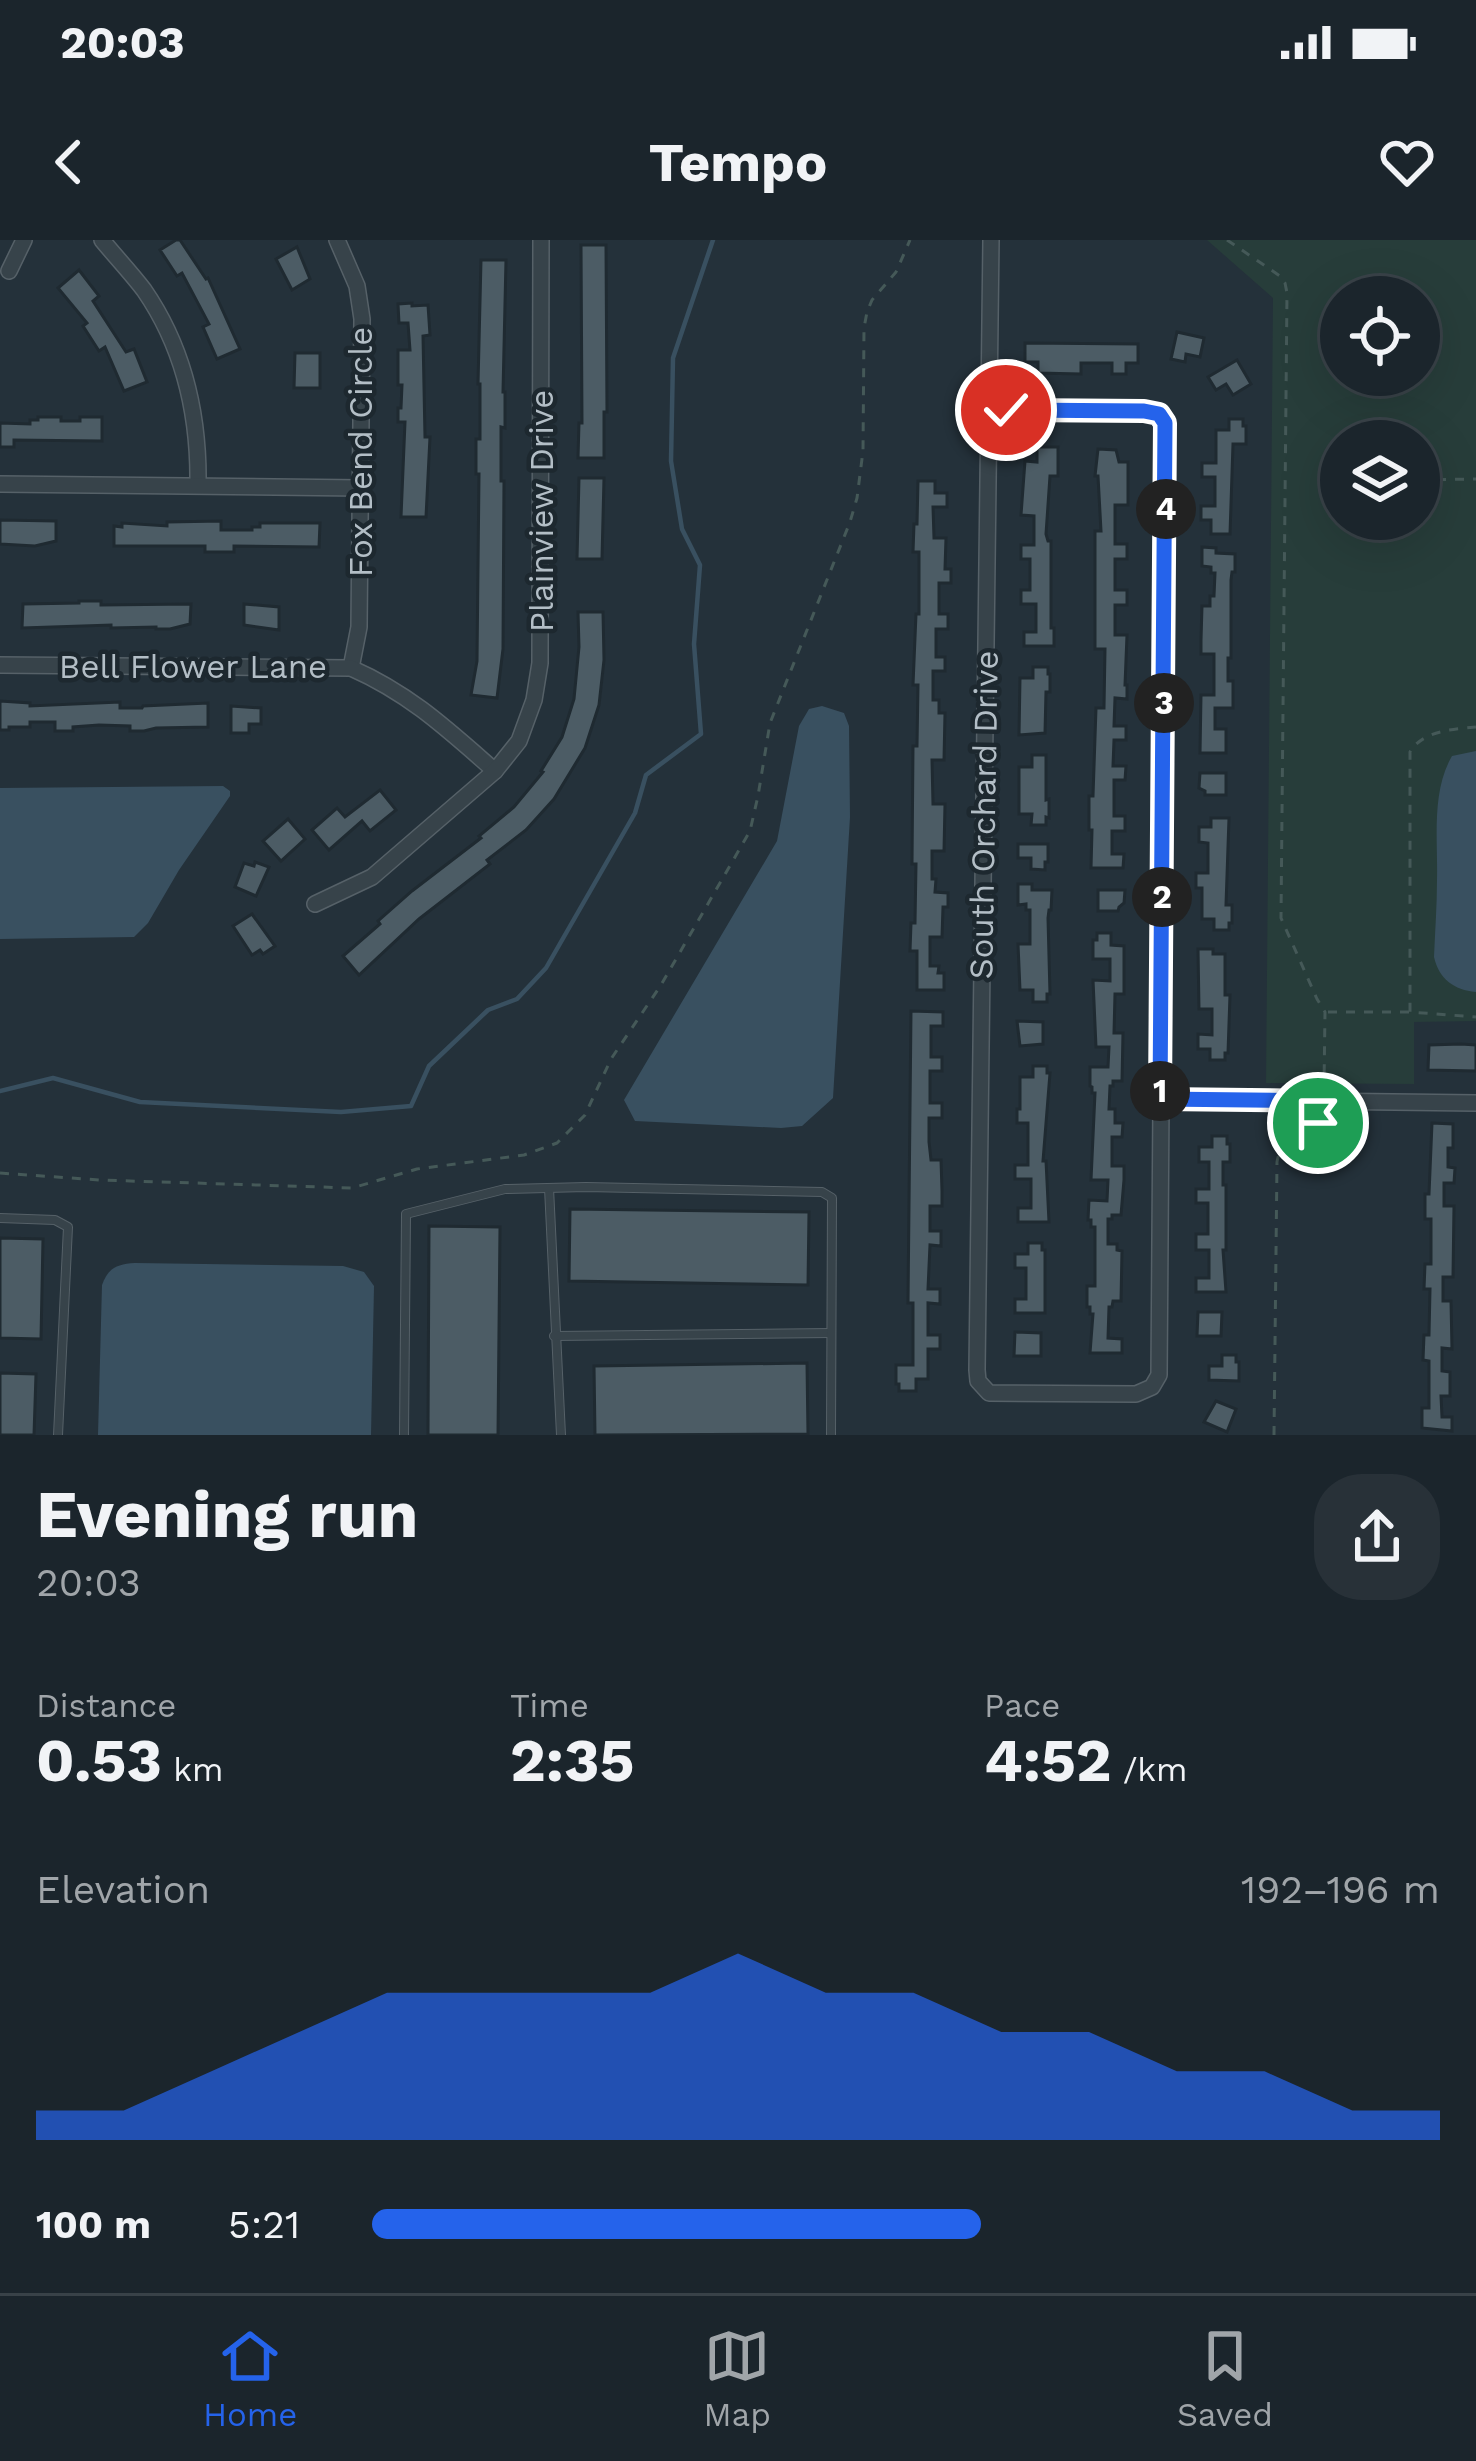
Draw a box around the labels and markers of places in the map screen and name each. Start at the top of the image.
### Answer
pin [955,359,1057,461]
pin: 4 [1136,479,1196,539]
pin: 3 [1134,673,1194,733]
pin: 2 [1132,867,1192,927]
pin: 1 [1130,1061,1190,1121]
pin [1267,1072,1369,1174]

